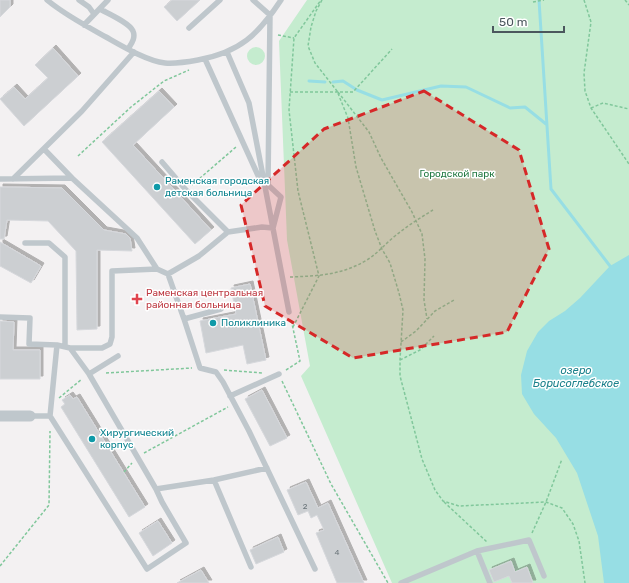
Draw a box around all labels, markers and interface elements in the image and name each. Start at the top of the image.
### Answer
scale bar [493,8,564,34]
text: 50 m [499,15,527,29]
park label: Городской парк [419,168,495,180]
place label: Раменская городская детская больница [165,175,269,199]
marker: Раменская городская детская больница [152,182,162,192]
place label: Раменская центральная районная больница [146,287,263,311]
marker: Раменская центральная районная больница [131,293,143,305]
place label: Поликлиника [221,317,286,329]
marker: Поликлиника [208,318,218,328]
water label: озеро Борисоглебское [533,364,619,390]
place label: Хирургический корпус [100,427,174,451]
marker: Хирургический корпус [87,434,97,444]
house number: 2 [303,502,308,511]
house number: 4 [335,548,340,557]

